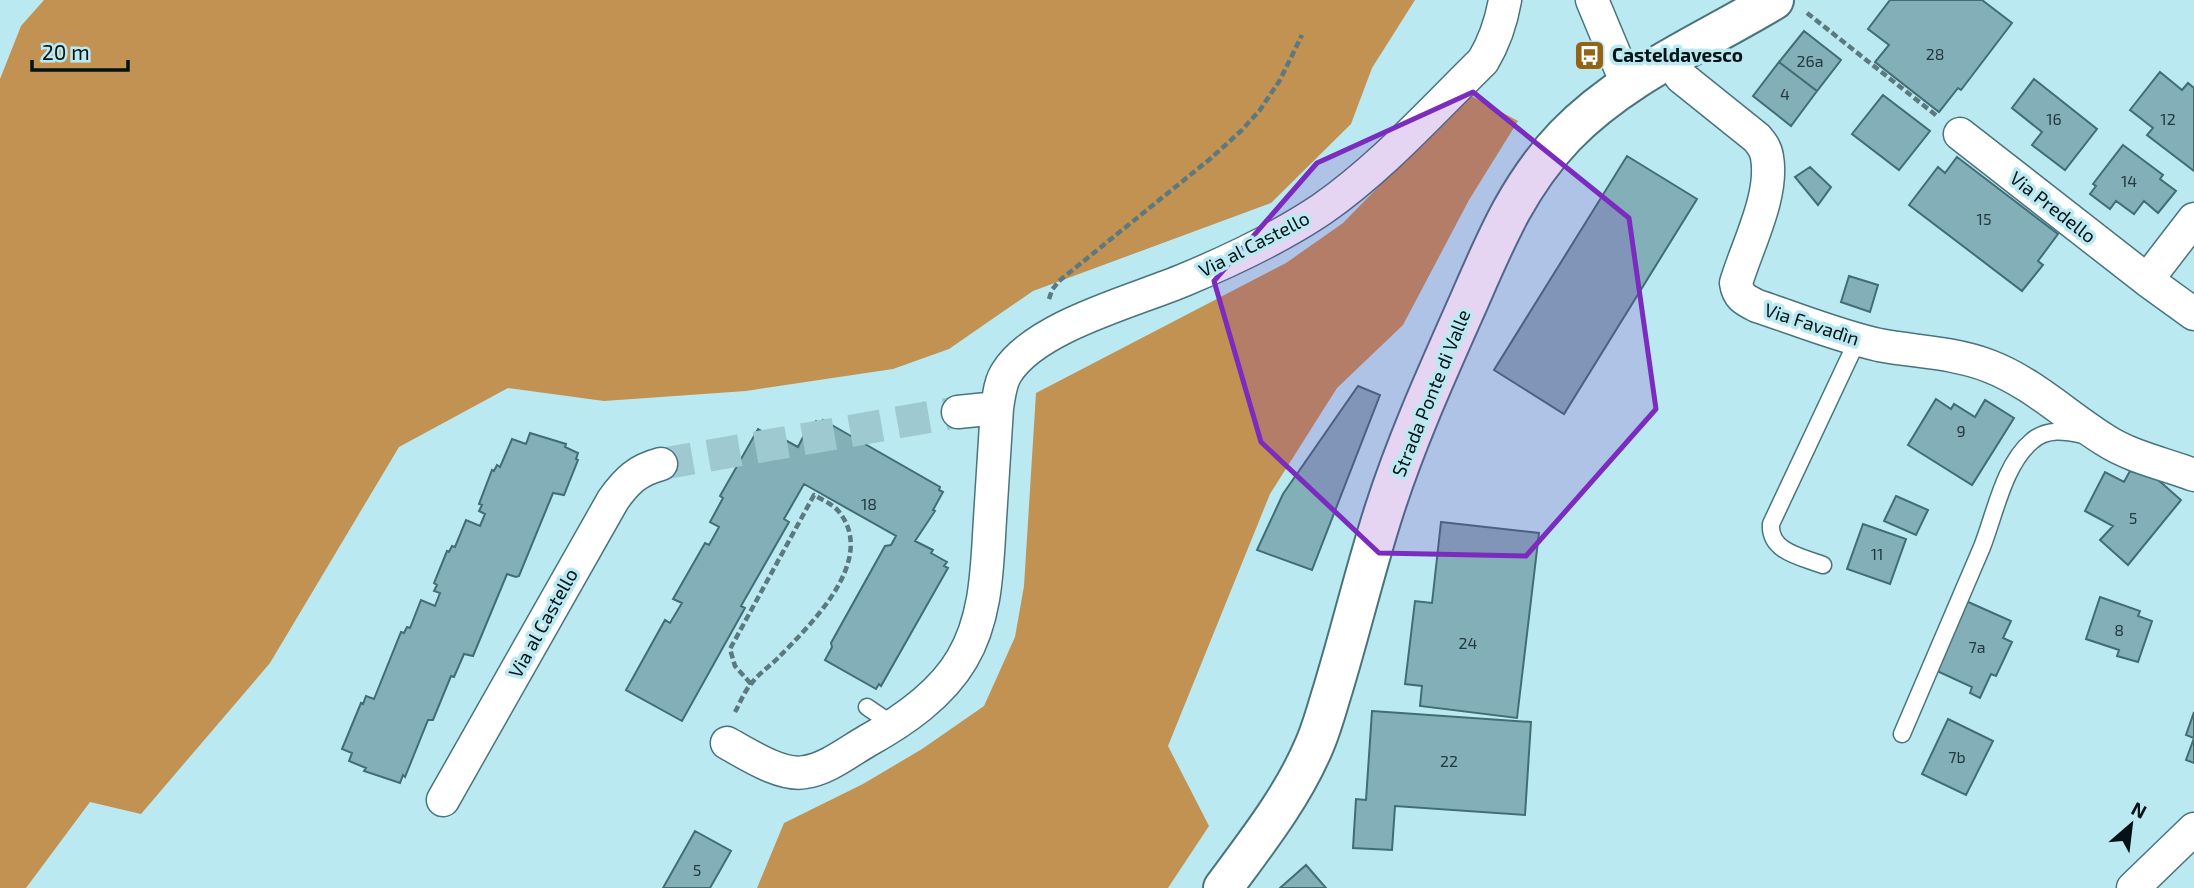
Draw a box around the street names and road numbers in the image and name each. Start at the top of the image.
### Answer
street label: Via Predello [2006,166,2101,247]
street label: Via al Castello [1195,206,1313,281]
street label: Via Favadìn [1762,297,1862,350]
street label: Strada Ponte di Valle [1386,306,1475,480]
street label: Via al Castello [503,564,582,681]

